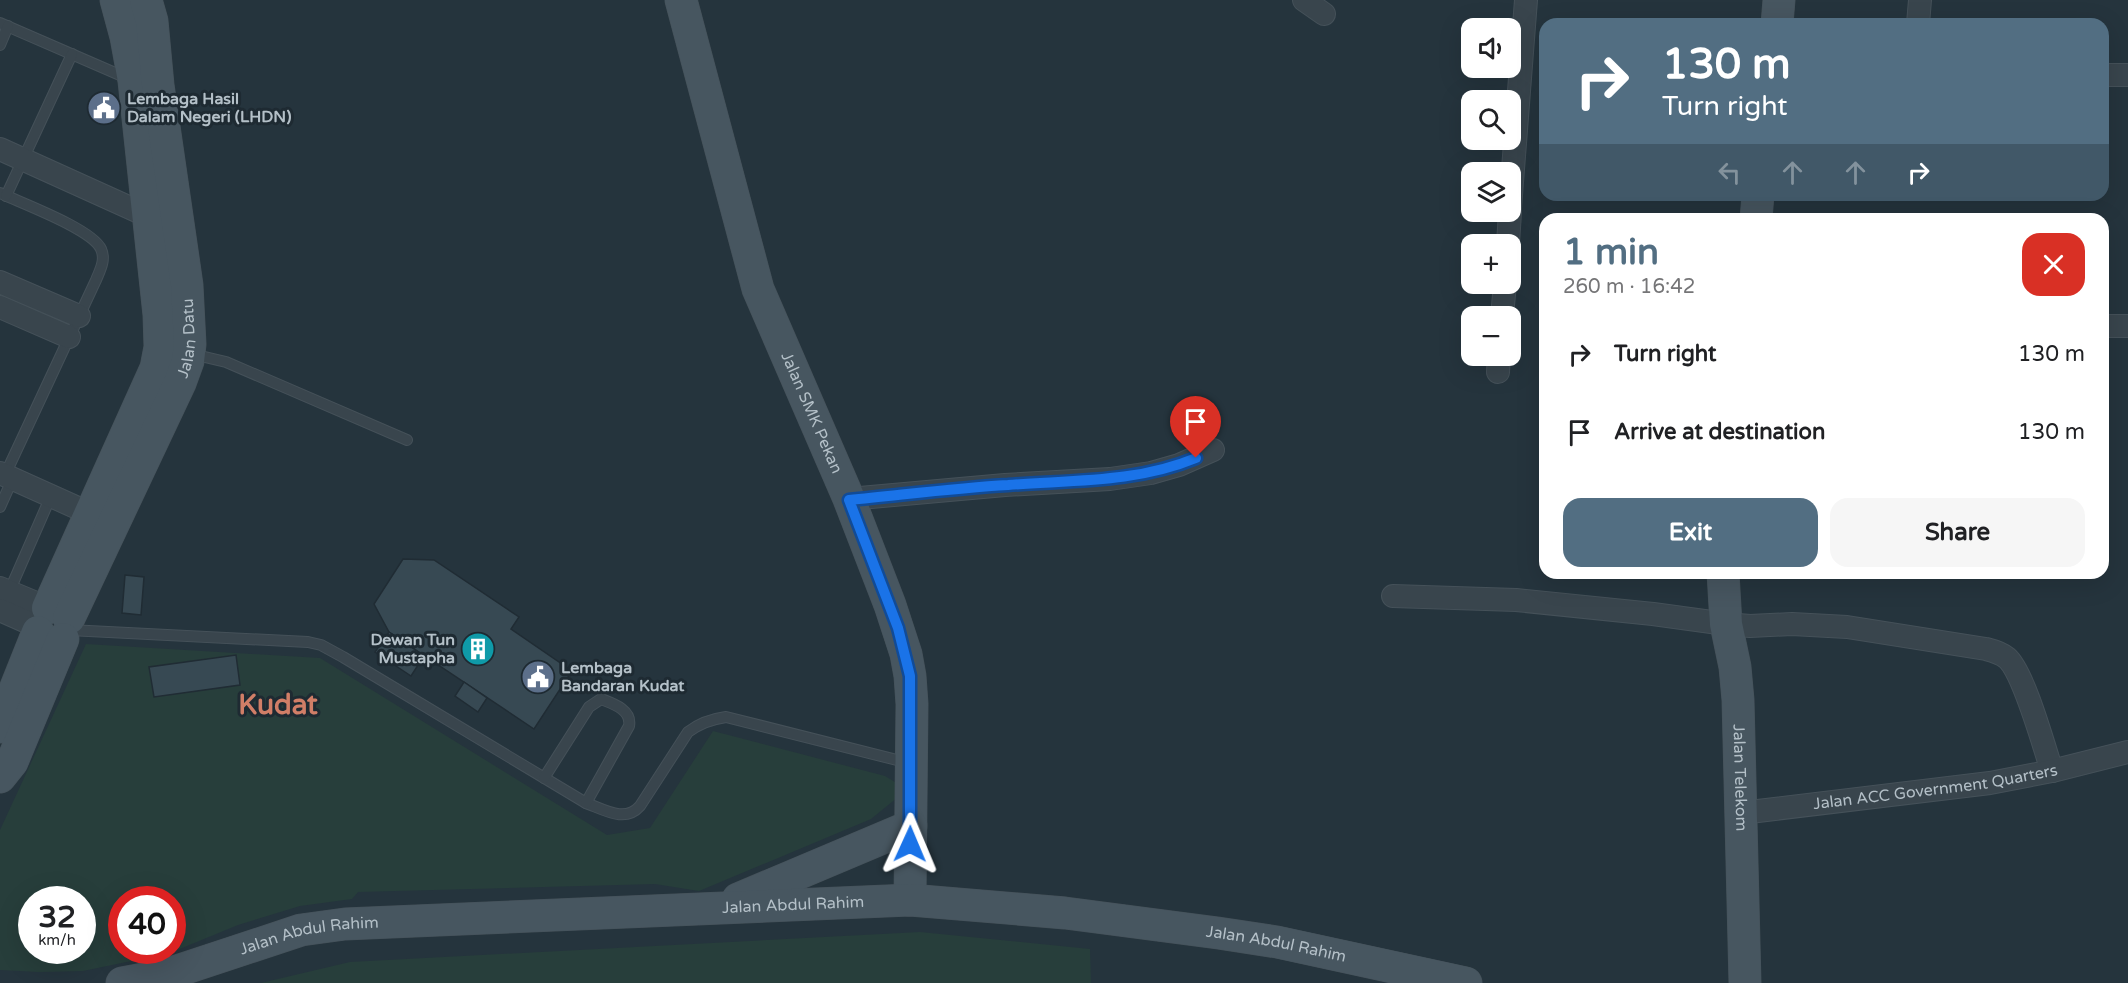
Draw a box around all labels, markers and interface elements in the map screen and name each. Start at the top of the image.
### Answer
map controls [1461,18,1521,366]
button: sound [1461,18,1521,78]
text: 130 m [1662,39,1791,90]
icon: right [1563,42,1641,120]
place label: Lembaga Hasil Dalam Negeri (LHDN) [127,89,291,127]
public building icon: Lembaga Hasil Dalam Negeri (LHDN) [86,90,122,126]
button: search [1461,90,1521,150]
text: Turn right [1662,90,1788,123]
icon: left [1713,156,1746,189]
icon: ahead [1776,156,1809,189]
icon: ahead [1839,156,1872,189]
icon: right [1902,156,1935,189]
button: layers [1461,162,1521,222]
text: 1 min [1563,231,1659,274]
button: close [2022,233,2085,296]
button: + [1461,234,1521,294]
text: 260 m · 16:42 [1563,275,1695,299]
street label: Jalan Datu [173,298,200,381]
button: − [1461,306,1521,366]
icon: right [1563,338,1596,371]
text: Turn right [1614,341,1716,367]
text: 130 m [2018,341,2085,367]
street label: Jalan SMK Pekan [777,349,847,477]
pin [1170,396,1221,458]
icon: arrive [1179,405,1212,438]
icon: arrive [1563,416,1596,449]
text: Arrive at destination [1614,419,1825,445]
text: 130 m [2018,419,2085,445]
button: Exit [1563,498,1818,567]
button: Share [1830,498,2085,567]
place label: Dewan Tun Mustapha [371,630,455,668]
building icon: Dewan Tun Mustapha [460,631,496,667]
place label: Lembaga Bandaran Kudat [561,658,685,696]
public building icon: Lembaga Bandaran Kudat [520,659,556,695]
district label: Kudat [238,688,318,722]
street label: Jalan Telekom [1729,724,1751,832]
street label: Jalan ACC Government Quarters [1812,760,2060,814]
position arrow [878,812,942,876]
speed limit sign: 40 [108,886,186,964]
street label: Jalan Abdul Rahim [722,892,865,918]
text: 32 [38,899,76,936]
street label: Jalan Abdul Rahim [237,913,379,960]
street label: Jalan Abdul Rahim [1205,922,1348,967]
text: km/h [38,931,76,949]

